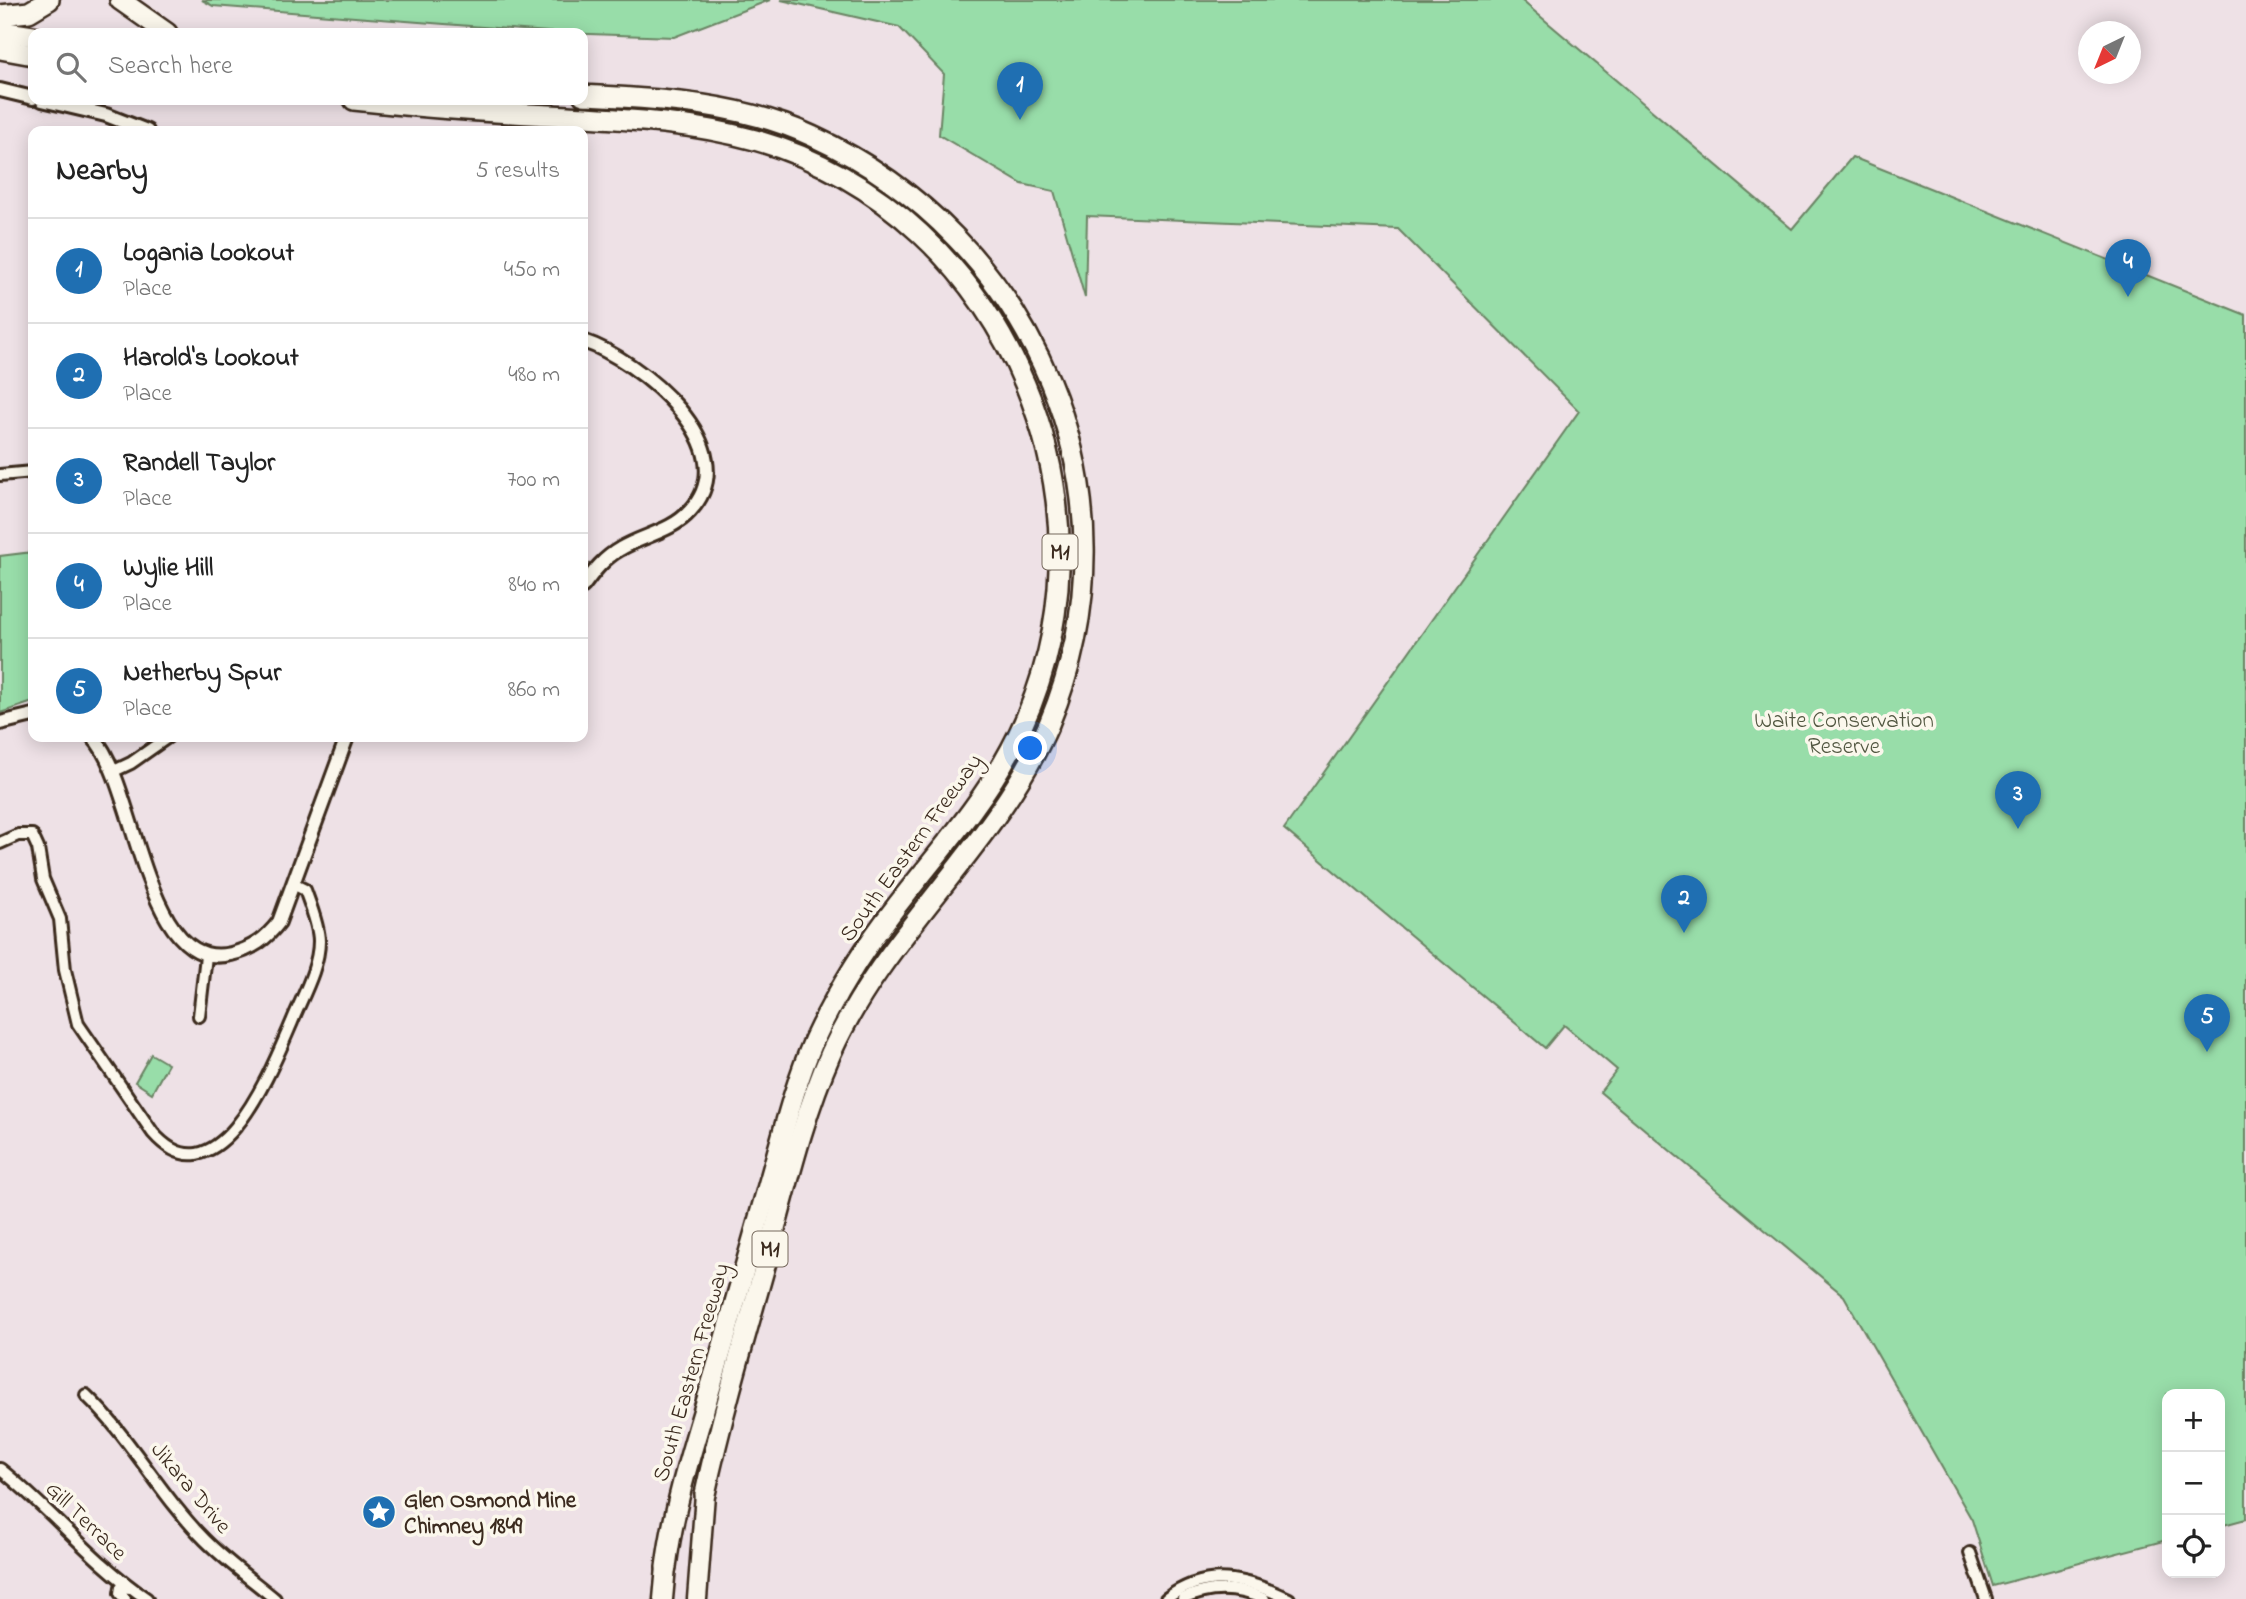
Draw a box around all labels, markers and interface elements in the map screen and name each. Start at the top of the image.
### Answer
north arrow [2078,21,2141,84]
search box [28,28,588,105]
icon: search [52,48,90,86]
text: Search here [108,48,233,86]
pin: 1 [997,62,1043,120]
text: Nearby [56,150,148,194]
text: 5 results [476,155,560,188]
text: Logania Lookout [123,235,294,273]
pin: 4 [2105,239,2151,297]
text: 1 [75,254,83,287]
text: 450 m [504,254,560,287]
text: Place [123,273,172,306]
text: Harold's Lookout [123,340,299,378]
text: 2 [73,359,85,392]
text: 480 m [508,359,560,392]
text: Place [123,378,172,411]
text: Randell Taylor [123,445,275,483]
text: 3 [74,464,84,497]
text: 700 m [507,464,560,497]
text: Place [123,483,172,516]
road number: M1 [1042,534,1078,570]
text: Wylie Hill [123,550,213,588]
text: 4 [74,569,84,602]
text: 840 m [508,569,560,602]
text: Place [123,588,172,621]
text: Netherby Spur [123,655,281,693]
text: 5 [72,674,86,707]
text: 860 m [508,674,560,707]
text: Place [123,693,172,726]
park label: Waite Conservation Reserve [1754,705,1934,764]
your location [1013,731,1047,765]
street label: South Eastern Freeway [832,747,993,951]
pin: 3 [1995,771,2041,829]
pin: 2 [1661,875,1707,933]
pin: 5 [2184,994,2230,1052]
road number: M1 [752,1232,788,1266]
street label: South Eastern Freeway [645,1260,741,1486]
map controls [2162,1389,2225,1578]
button: + [2162,1389,2225,1452]
street label: Jikara Drive [142,1435,239,1542]
button: − [2162,1452,2225,1515]
street label: Gill Terrace [37,1474,134,1570]
place label: Glen Osmond Mine Chimney 1849 [404,1485,577,1546]
place icon: Glen Osmond Mine Chimney 1849 [360,1493,398,1531]
button: locate [2162,1515,2225,1578]

